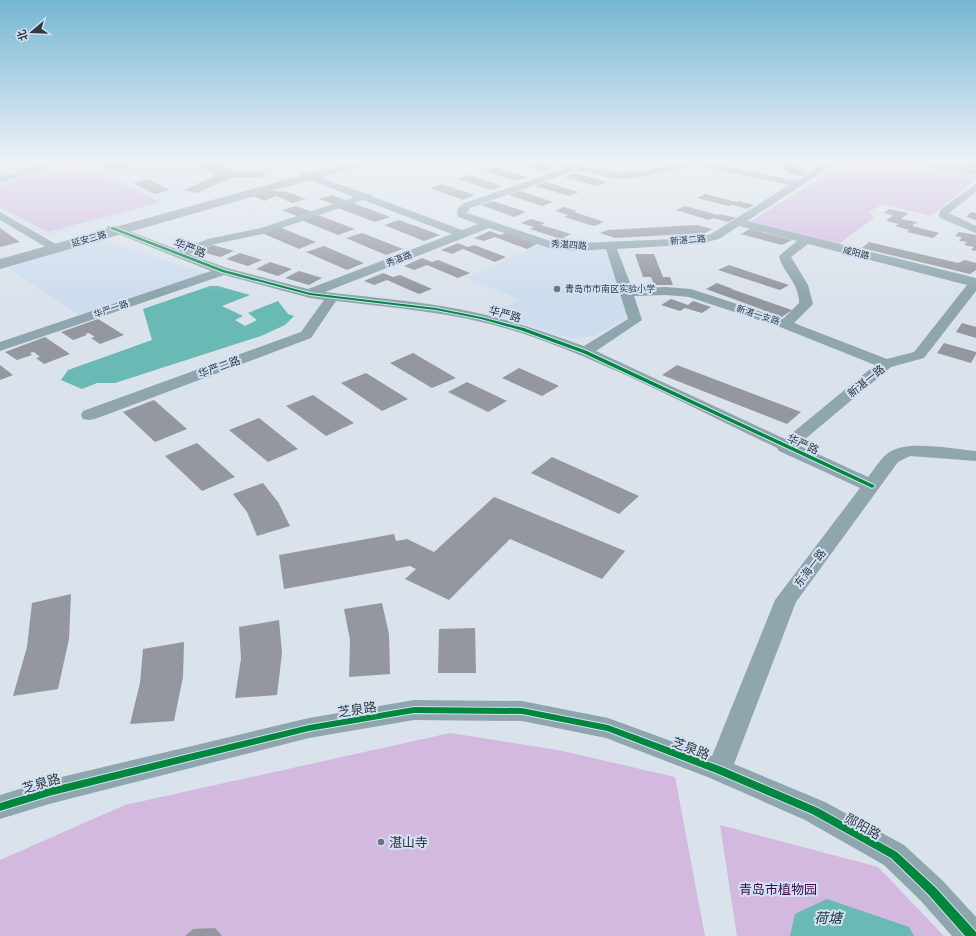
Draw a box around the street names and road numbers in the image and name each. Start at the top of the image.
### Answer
street label: 延安三路 [70,228,108,249]
street label: 新湛二路 [670,232,706,247]
street label: 华严路 [172,236,208,260]
street label: 秀湛四路 [551,238,587,251]
street label: 咸阳路 [842,244,871,261]
street label: 秀湛路 [384,249,413,269]
street label: 华严一路 [92,297,130,320]
street label: 新湛一支路 [735,302,781,327]
street label: 华严路 [487,303,523,325]
street label: 华严二路 [196,353,242,381]
street label: 新湛一路 [844,362,888,400]
street label: 华严路 [785,431,821,457]
street label: 东海一路 [791,546,829,590]
street label: 芝泉路 [336,698,378,720]
street label: 芝泉路 [670,734,712,762]
street label: 芝泉路 [20,770,62,796]
street label: 郧阳路 [842,810,884,842]

